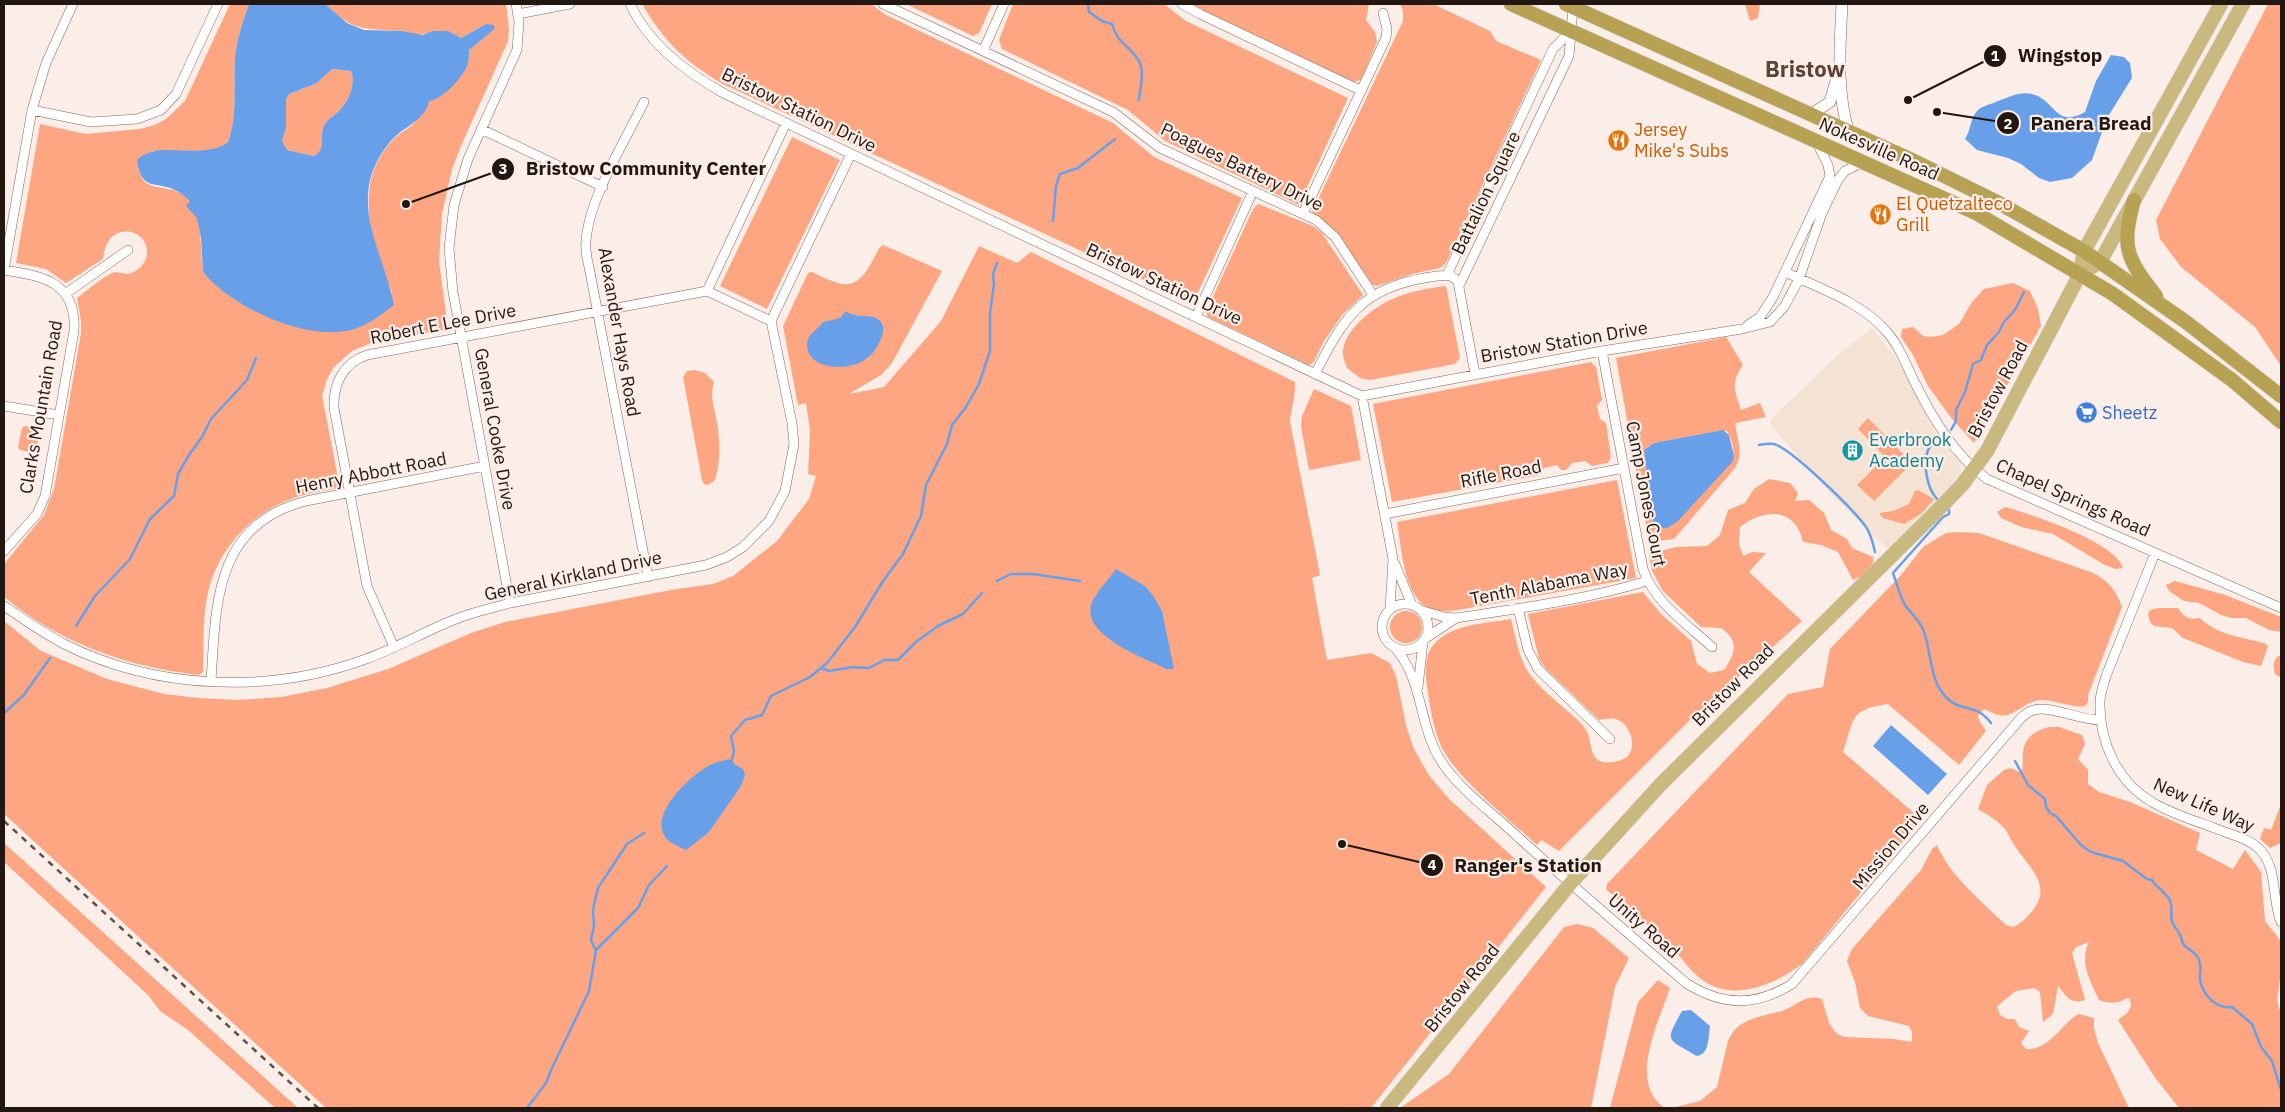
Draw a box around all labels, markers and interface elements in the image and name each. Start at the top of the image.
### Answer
callout: Wingstop [1983,39,2112,73]
text: Wingstop [2018,43,2102,67]
text: 1 [1990,46,2000,65]
district label: Bristow [1765,54,1845,83]
street label: Bristow Station Drive [718,62,880,157]
callout: Panera Bread [1996,106,2162,140]
text: Panera Bread [2031,111,2152,135]
street label: Nokesville Road [1816,112,1943,185]
text: 2 [2003,114,2013,133]
street label: Poagues Battery Drive [1157,117,1327,216]
place label: Jersey Mike's Subs [1634,118,1729,162]
street label: Battalion Square [1446,127,1525,258]
restaurant icon: Jersey Mike's Subs [1606,128,1630,152]
callout: Bristow Community Center [491,152,776,186]
text: Bristow Community Center [526,156,767,180]
text: 3 [498,159,508,178]
place label: El Quetzalteco Grill [1896,192,2013,236]
restaurant icon: El Quetzalteco Grill [1868,202,1892,226]
street label: Bristow Station Drive [1083,237,1246,330]
street label: Alexander Hays Road [593,245,646,419]
street label: Robert E Lee Drive [368,298,518,349]
street label: Bristow Station Drive [1479,315,1649,368]
street label: Clarks Mountain Road [14,318,67,496]
street label: Bristow Road [1962,336,2033,441]
street label: General Cooke Drive [470,346,521,512]
supermarket icon: Sheetz [2074,401,2098,425]
place label: Sheetz [2102,401,2157,424]
street label: Camp Jones Court [1621,419,1672,569]
place label: Everbrook Academy [1869,428,1952,472]
building icon: Everbrook Academy [1841,438,1865,462]
street label: Henry Abbott Road [293,447,448,498]
street label: Chapel Springs Road [1992,453,2154,542]
street label: Rifle Road [1458,454,1543,493]
street label: General Kirkland Drive [482,545,664,606]
street label: Tenth Alabama Way [1468,557,1630,610]
street label: Bristow Road [1687,639,1779,731]
street label: New Life Way [2150,772,2258,837]
street label: Mission Drive [1847,797,1934,894]
callout: Ranger's Station [1419,848,1612,882]
text: Ranger's Station [1454,853,1602,877]
text: 4 [1427,855,1437,874]
street label: Unity Road [1604,888,1685,963]
street label: Bristow Road [1419,939,1504,1037]

